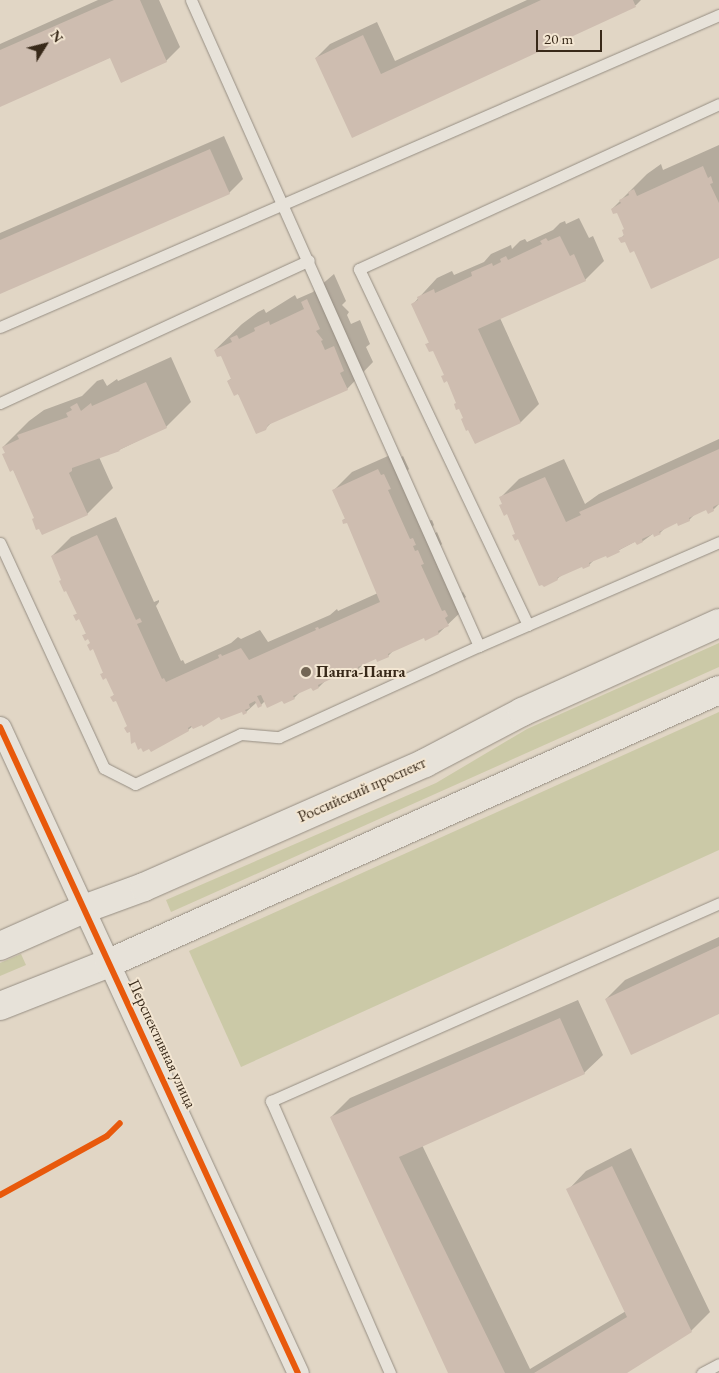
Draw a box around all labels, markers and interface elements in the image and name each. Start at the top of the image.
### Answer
north arrow [20,20,70,70]
scale bar [539,20,605,52]
text: N [47,26,68,46]
text: 20 m [544,29,573,48]
place label: Панга-Панга [316,662,406,682]
marker: Панга-Панга [300,666,312,678]
street label: Российский проспект [295,753,429,827]
street label: Перспективная улица [124,976,200,1112]

